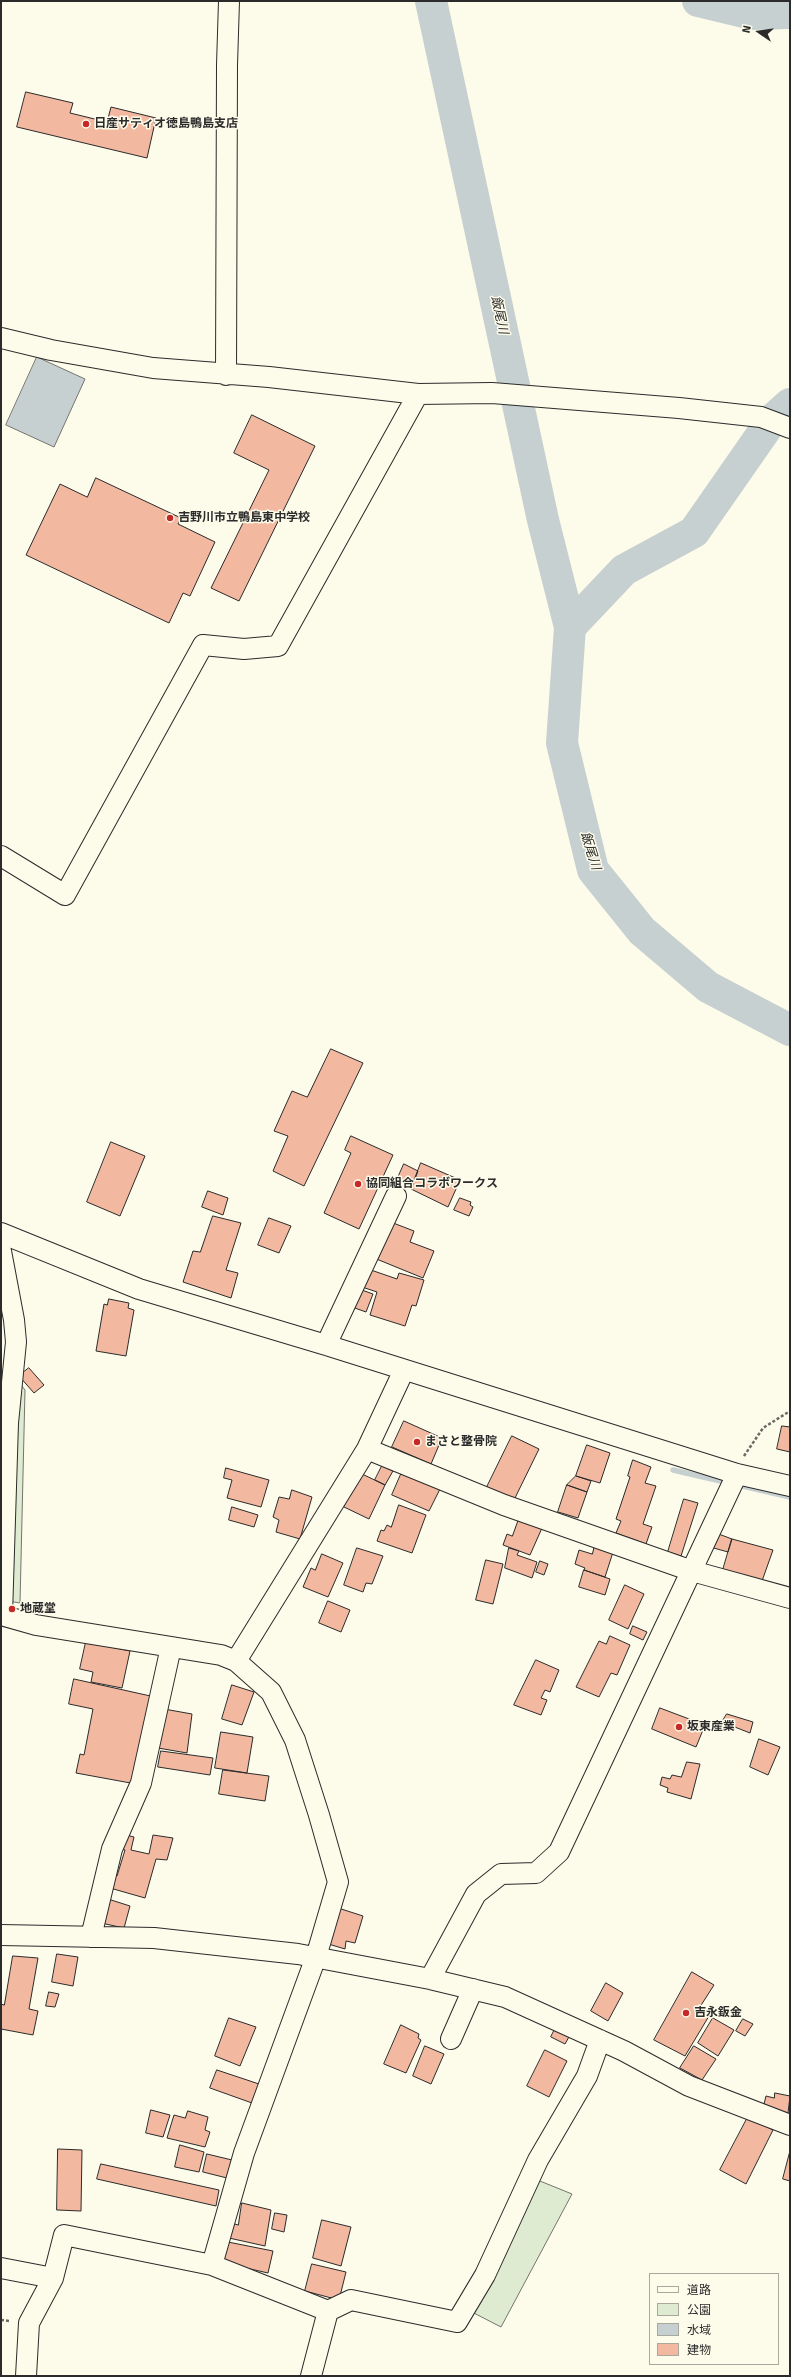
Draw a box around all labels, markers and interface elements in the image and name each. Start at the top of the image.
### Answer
north arrow [739,12,779,52]
text: N [740,24,754,34]
place label: 日産サティオ徳島鴨島支店 [94,117,238,131]
marker: 日産サティオ徳島鴨島支店 [81,119,91,129]
water label: 飯尾川 [487,294,511,336]
place label: 吉野川市立鴨島東中学校 [178,511,310,525]
marker: 吉野川市立鴨島東中学校 [165,513,175,523]
water label: 飯尾川 [577,830,603,872]
place label: 協同組合コラボワークス [366,1177,498,1191]
marker: 協同組合コラボワークス [353,1179,363,1189]
place label: まさと整骨院 [425,1435,497,1449]
marker: まさと整骨院 [412,1437,422,1447]
place label: 地蔵堂 [20,1602,56,1616]
marker: 地蔵堂 [7,1604,17,1614]
place label: 坂東産業 [687,1720,735,1734]
marker: 坂東産業 [674,1722,684,1732]
place label: 吉永鈑金 [694,2006,742,2020]
marker: 吉永鈑金 [681,2008,691,2018]
legend [649,2273,779,2365]
text: 道路 [687,2283,711,2298]
text: 公園 [687,2303,711,2318]
text: 水域 [687,2323,711,2338]
text: 建物 [687,2343,711,2358]

